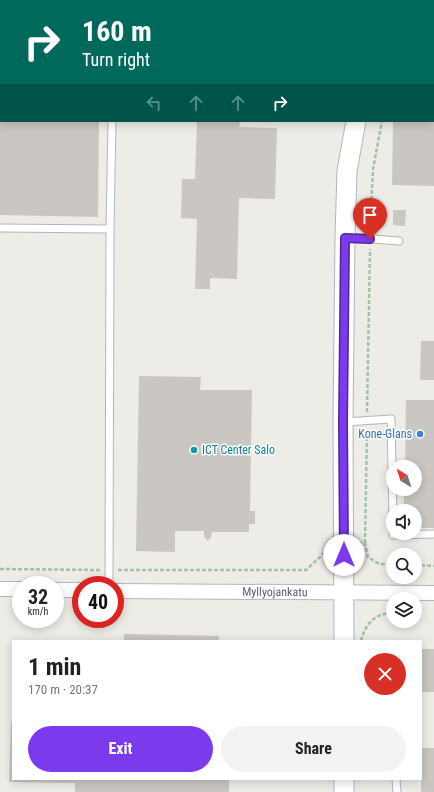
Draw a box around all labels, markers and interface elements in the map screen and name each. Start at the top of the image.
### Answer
text: 160 m [82,15,152,48]
icon: right [16,16,68,68]
text: Turn right [82,49,150,70]
icon: left [143,92,165,114]
icon: ahead [185,92,207,114]
icon: ahead [227,92,249,114]
icon: right [269,92,291,114]
pin [353,198,387,239]
icon: arrive [359,204,381,226]
place label: Kone-Glans [358,427,412,441]
marker: Kone-Glans [415,429,425,439]
place label: ICT Center Salo [202,443,275,457]
marker: ICT Center Salo [189,445,199,455]
north arrow [386,460,422,496]
map controls [386,460,422,628]
button: sound [386,504,422,540]
position arrow [323,534,365,576]
button: search [386,548,422,584]
speed limit sign: 40 [72,576,124,628]
text: 32 [28,585,48,609]
street label: Myllyojankatu [242,585,308,599]
button: layers [386,592,422,628]
text: km/h [28,606,48,617]
text: 1 min [28,653,81,681]
button: close [364,653,406,695]
text: 170 m · 20:37 [28,682,98,697]
button: Exit [28,726,213,772]
button: Share [221,726,406,772]

